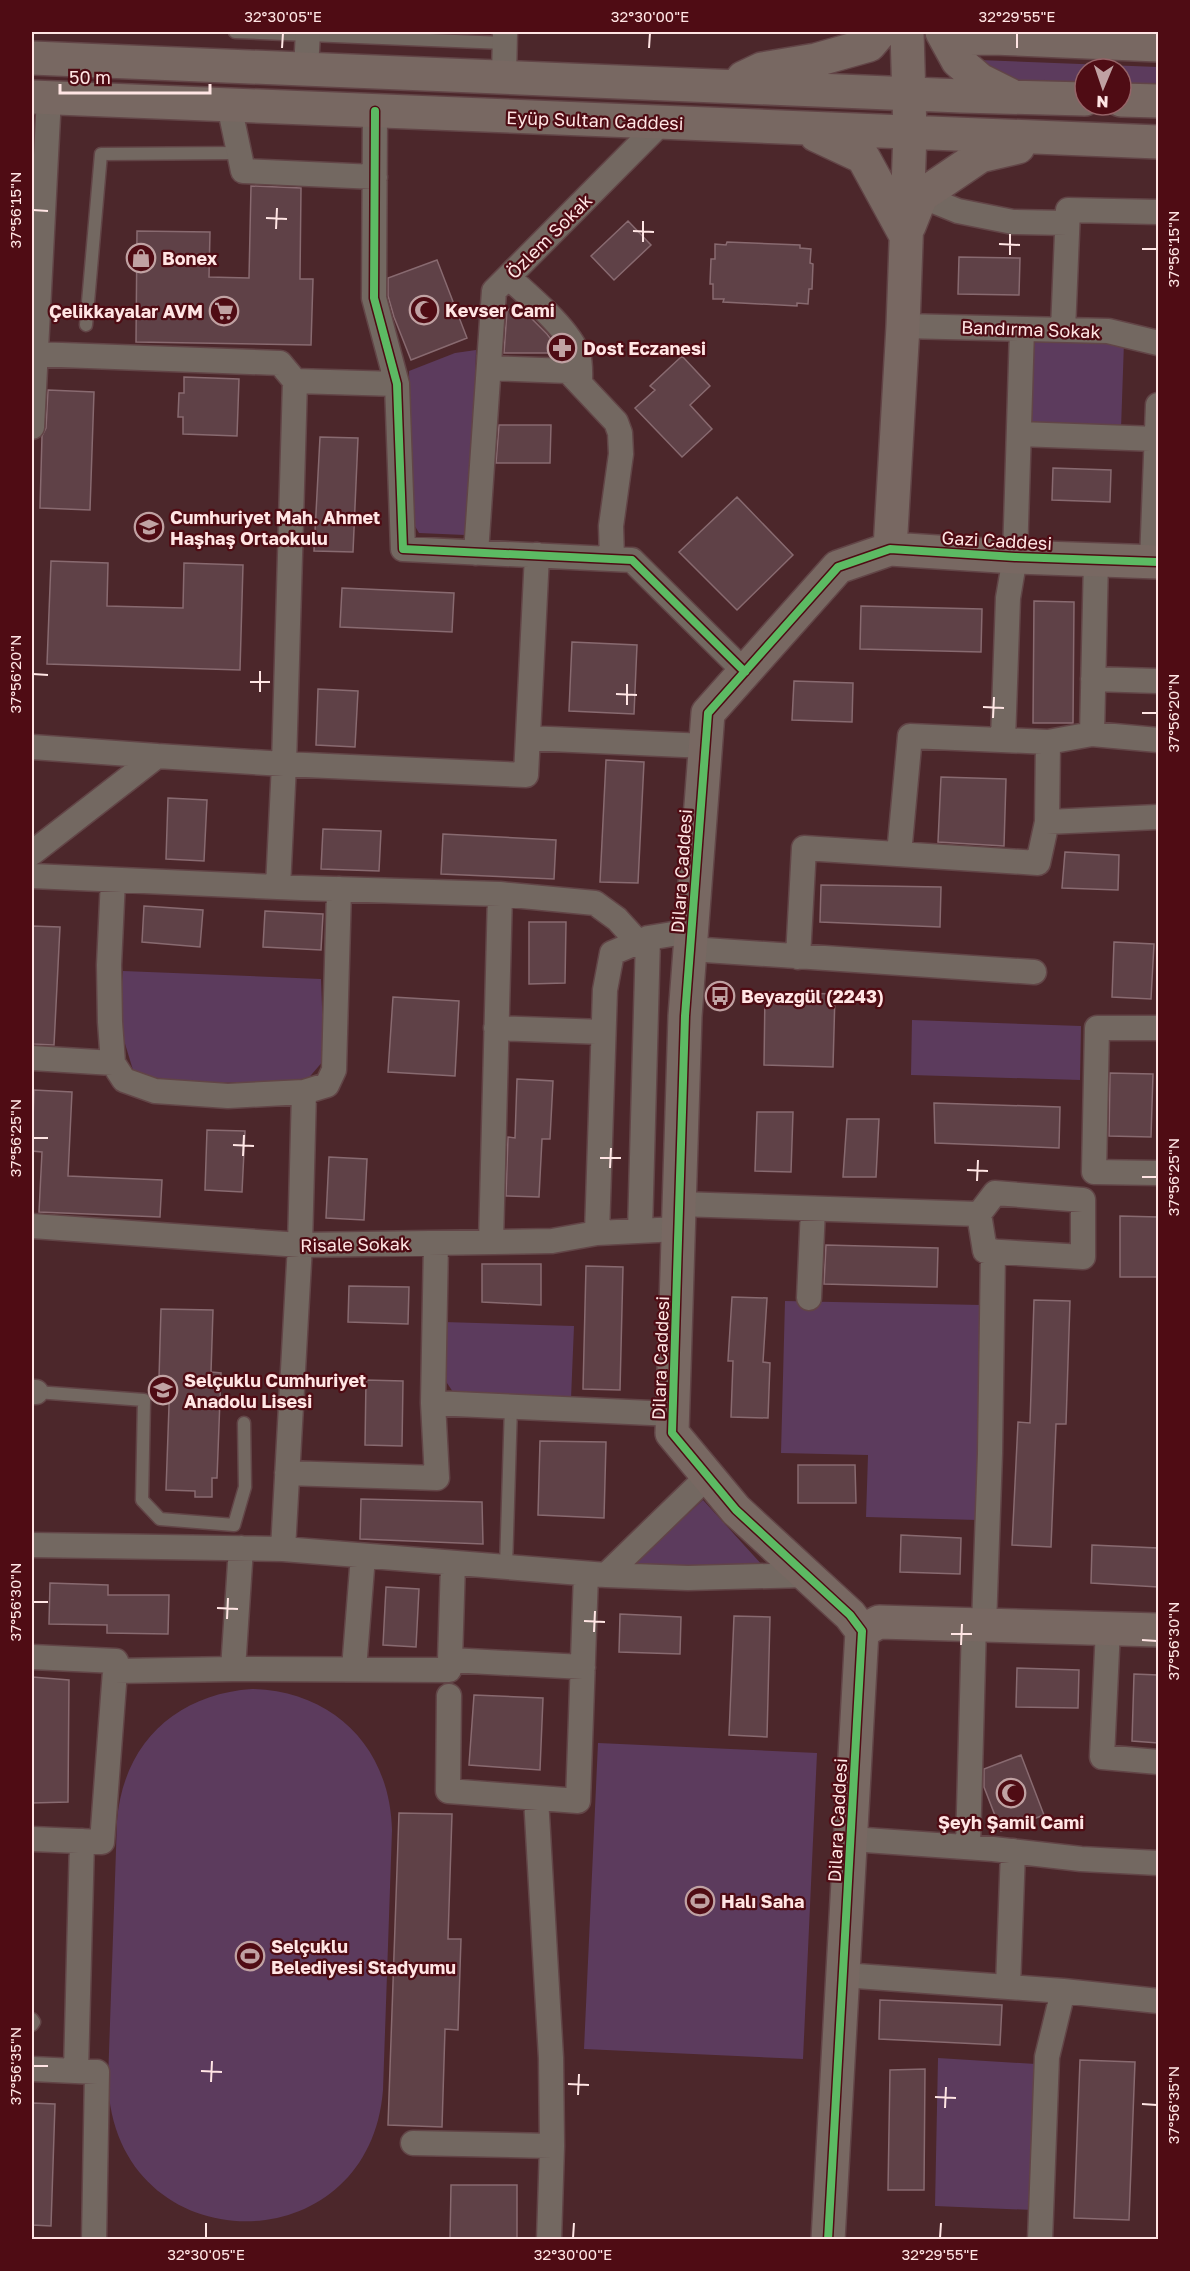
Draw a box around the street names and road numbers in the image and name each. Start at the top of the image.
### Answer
street label: Eyüp Sultan Caddesi [506,106,684,134]
street label: Özlem Sokak [502,189,596,283]
street label: Bandırma Sokak [961,316,1101,342]
street label: Gazi Caddesi [941,526,1053,554]
street label: Dilara Caddesi [666,808,696,934]
street label: Risale Sokak [300,1232,410,1256]
street label: Dilara Caddesi [647,1296,673,1420]
street label: Dilara Caddesi [823,1757,851,1883]

